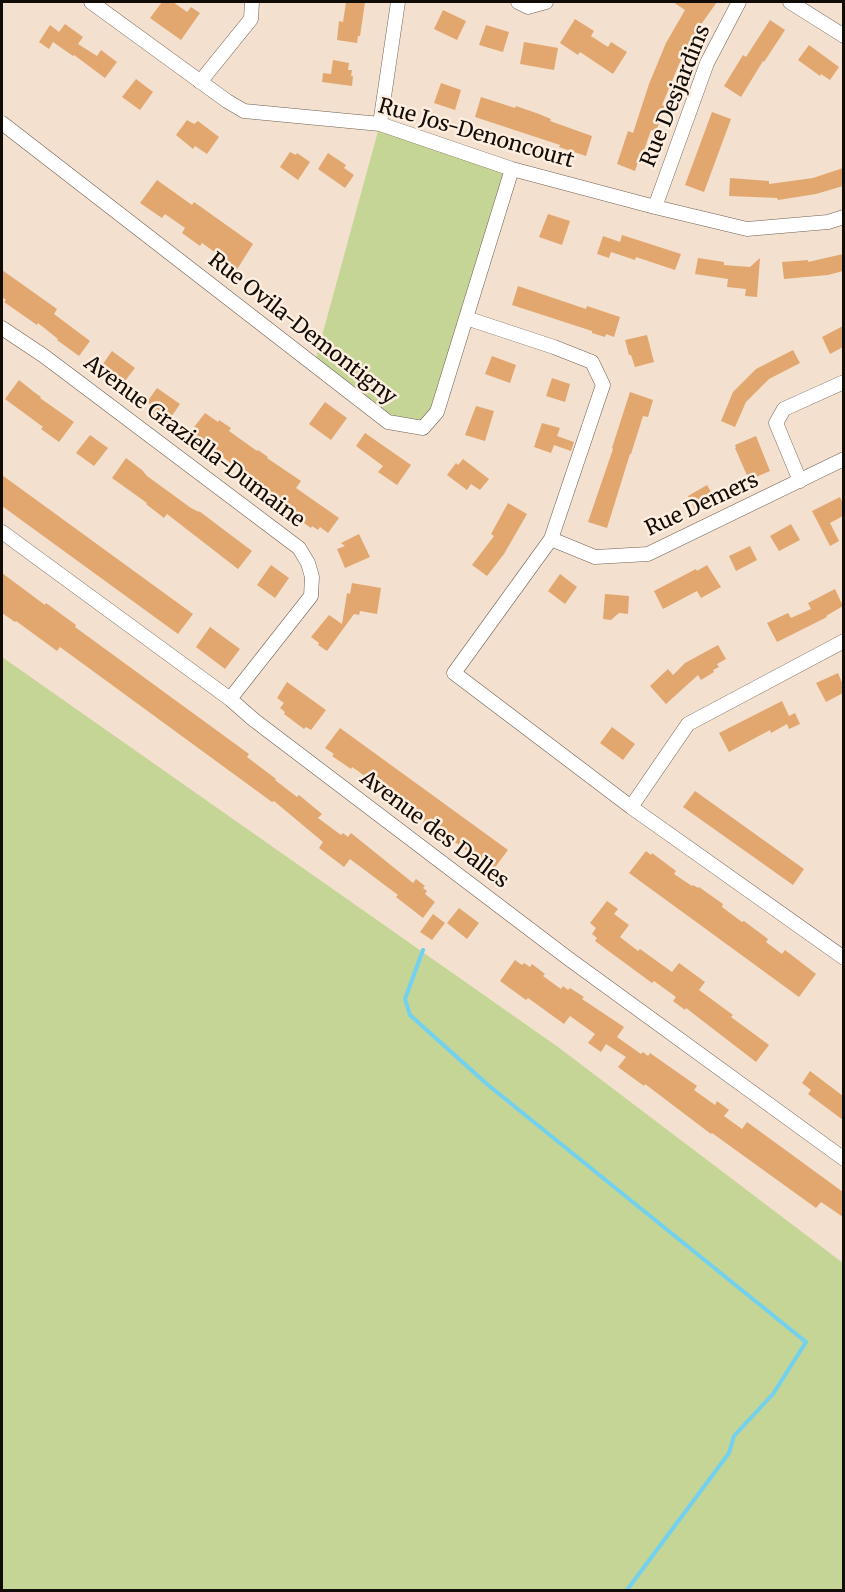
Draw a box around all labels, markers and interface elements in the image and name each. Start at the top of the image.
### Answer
street label: Rue Desjardins [636,21,716,171]
street label: Rue Jos-Denoncourt [375,94,577,174]
street label: Rue Ovila-Demontigny [203,248,401,410]
street label: Avenue Graziella-Dumaine [79,351,309,533]
street label: Rue Demers [641,468,763,542]
street label: Avenue des Dalles [355,766,513,894]

